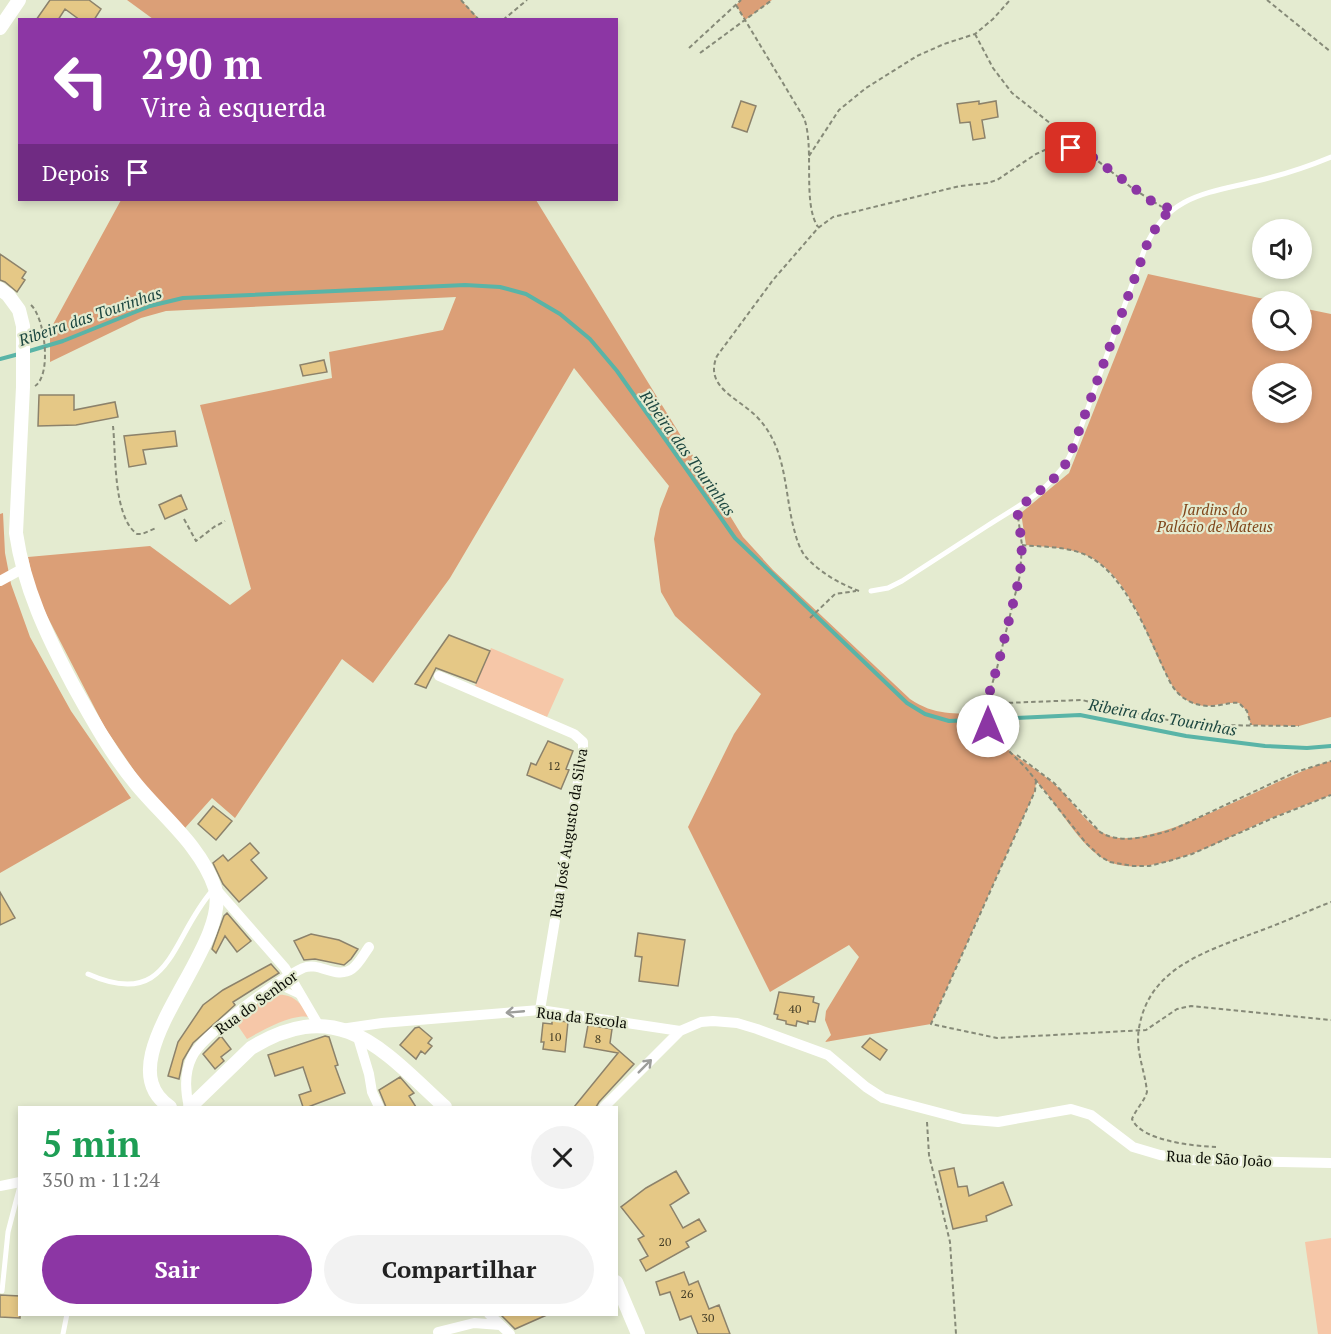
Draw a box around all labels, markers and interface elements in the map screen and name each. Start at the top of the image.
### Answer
text: 290 m [141,35,262,91]
icon: left [42,42,120,120]
text: Vire à esquerda [141,89,326,125]
pin [1045,122,1096,173]
icon: arrive [1054,131,1087,164]
icon: arrive [121,156,154,189]
text: Depois [42,158,109,187]
map controls [1252,219,1312,423]
button: sound [1252,219,1312,279]
water label: Ribeira das Tourinhas [14,281,165,351]
button: search [1252,291,1312,351]
button: layers [1252,363,1312,423]
water label: Ribeira das Tourinhas [634,385,741,520]
park label: Jardins do Palácio de Mateus [1156,499,1273,536]
water label: Ribeira das Tourinhas [1086,693,1239,741]
position arrow [956,694,1020,758]
street label: Rua José Augusto da Silva [545,746,591,919]
house number: 12 [548,758,560,773]
street label: Rua do Senhor [211,965,301,1039]
house number: 40 [789,1001,801,1016]
street label: Rua da Escola [535,1002,629,1033]
one-way arrow [505,1007,525,1018]
house number: 10 [549,1029,561,1044]
house number: 8 [595,1031,601,1046]
one-way arrow [638,1058,653,1073]
text: 5 min [42,1120,140,1167]
button: close [531,1126,594,1189]
street label: Rua de São João [1166,1145,1272,1171]
text: 350 m · 11:24 [42,1166,160,1193]
house number: 20 [659,1234,671,1249]
button: Sair [42,1235,312,1304]
button: Compartilhar [324,1235,594,1304]
house number: 26 [681,1286,694,1301]
house number: 30 [702,1310,714,1325]

